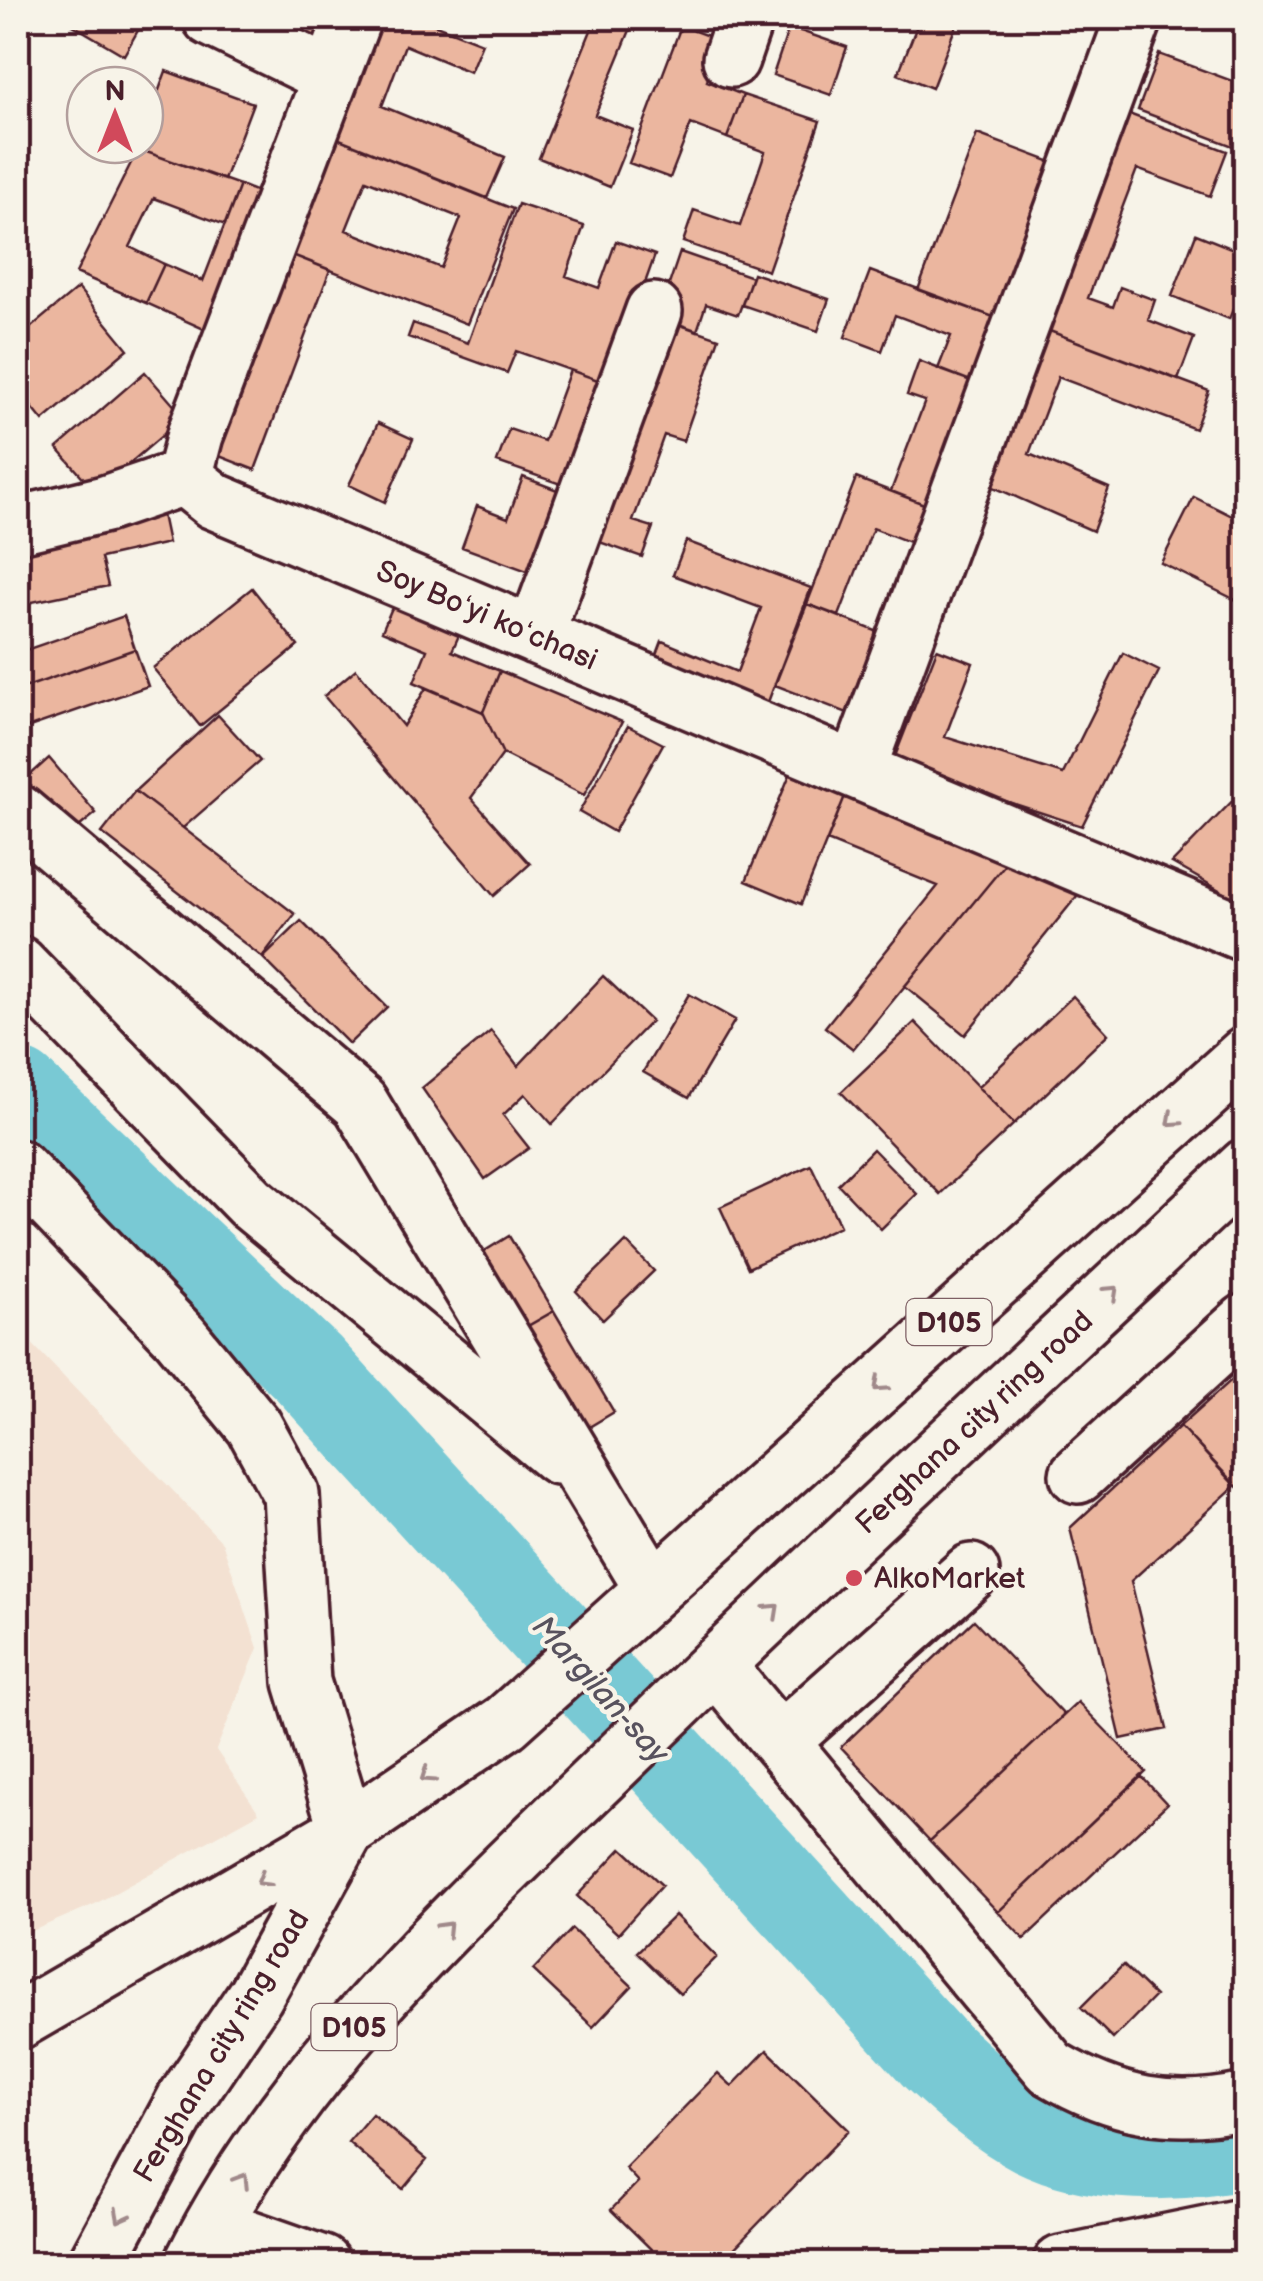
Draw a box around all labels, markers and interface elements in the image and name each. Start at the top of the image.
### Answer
north arrow [65,65,165,165]
text: N [104,75,126,108]
street label: Soy Boʻyi koʻchasi [371,553,603,679]
one-way arrow [1166,1109,1185,1127]
one-way arrow [1101,1286,1119,1304]
road number: D105 [906,1299,992,1345]
street label: Ferghana city ring road [849,1303,1101,1542]
one-way arrow [873,1373,892,1391]
place label: AlkoMarket [874,1561,1025,1597]
marker: AlkoMarket [843,1567,865,1589]
one-way arrow [762,1604,780,1622]
water label: Margilan-say [523,1608,678,1773]
one-way arrow [419,1764,438,1782]
one-way arrow [256,1868,274,1887]
street label: Ferghana city ring road [126,1904,317,2189]
one-way arrow [434,1921,452,1939]
road number: D105 [312,2004,396,2050]
one-way arrow [230,2173,249,2191]
one-way arrow [114,2205,133,2223]

